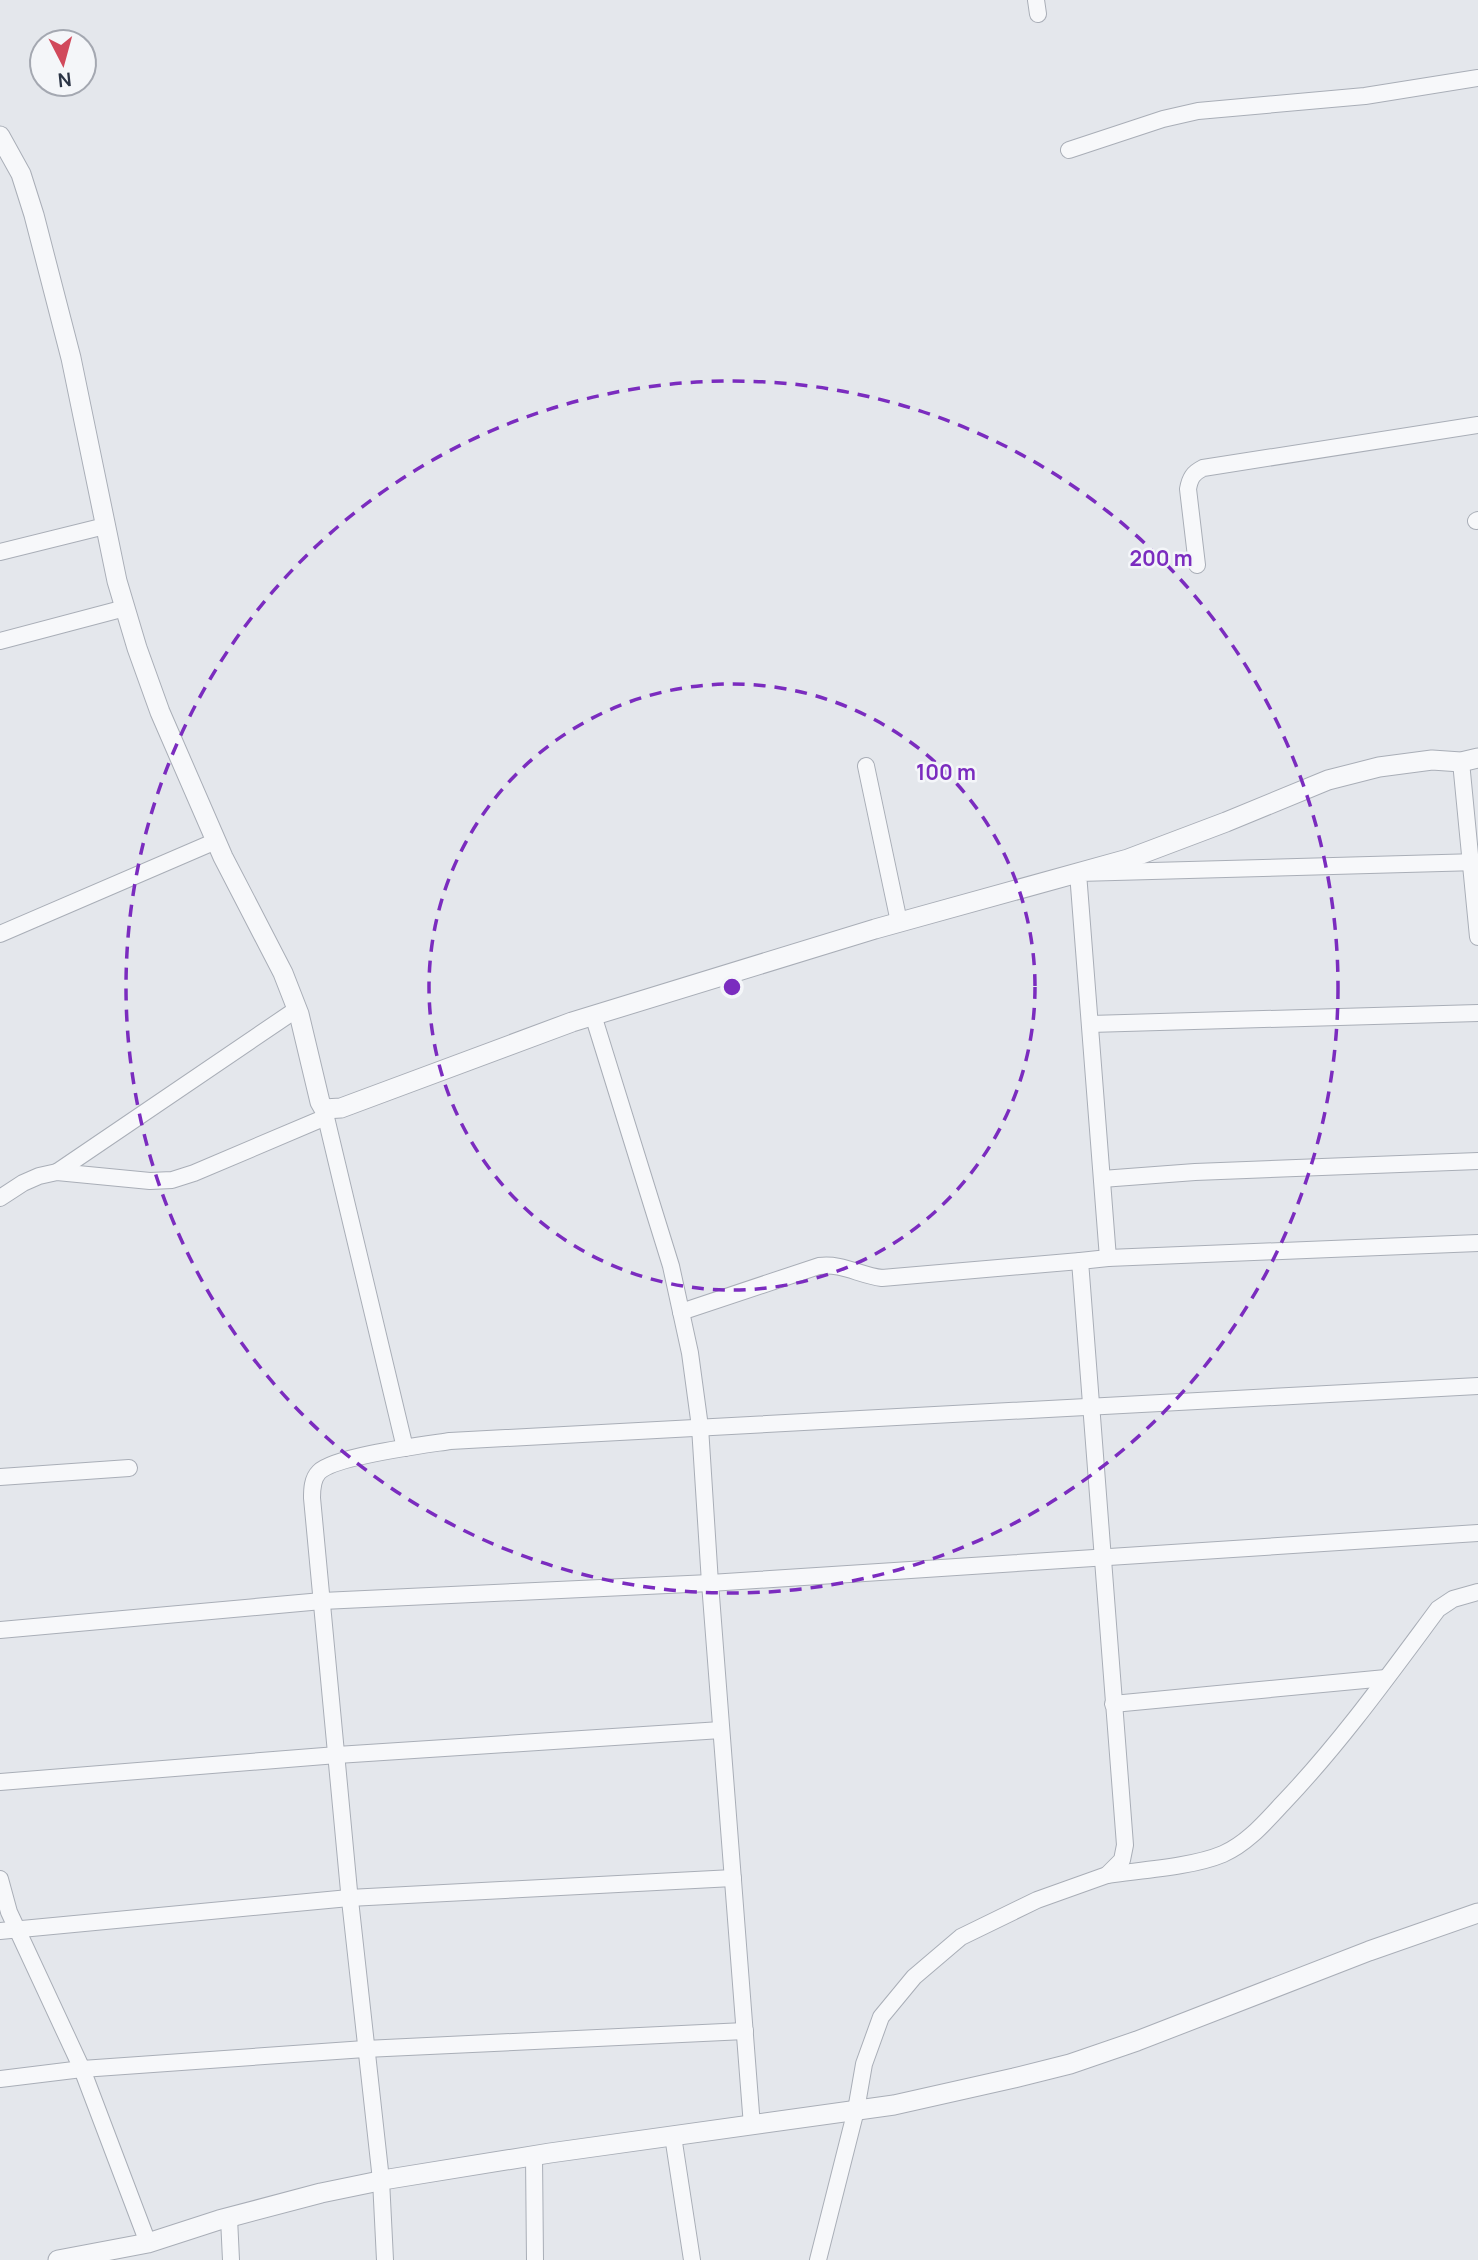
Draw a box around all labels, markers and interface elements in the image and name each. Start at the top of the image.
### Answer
north arrow [28,28,98,98]
text: N [57,66,73,94]
text: 200 m [1129,544,1193,572]
text: 100 m [916,758,976,786]
centre of rings [720,975,744,999]

